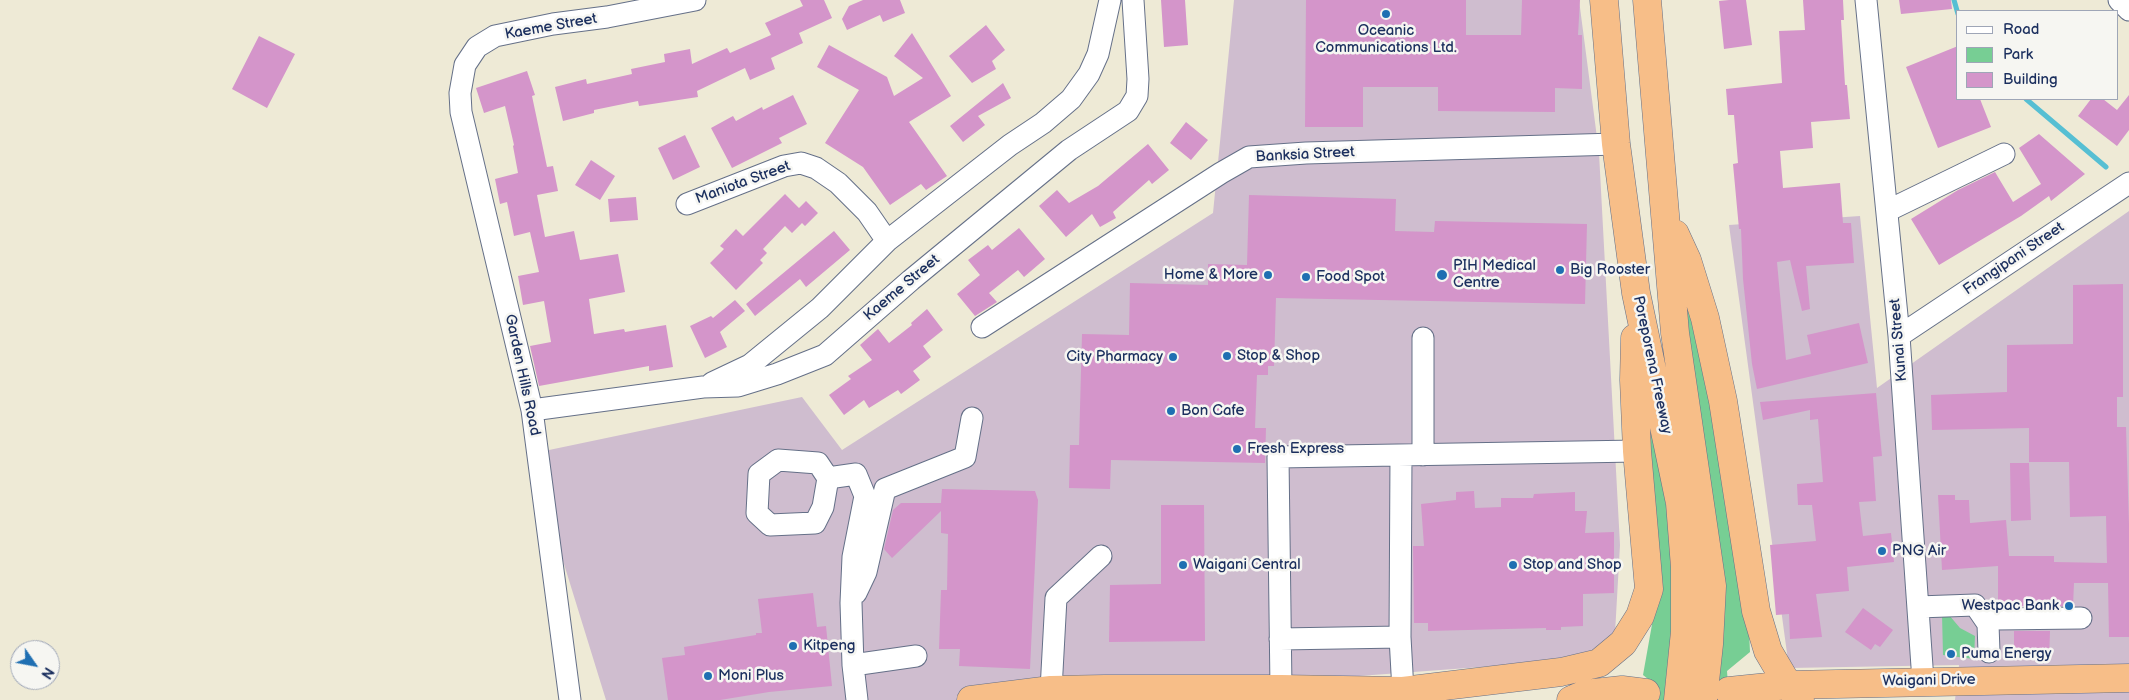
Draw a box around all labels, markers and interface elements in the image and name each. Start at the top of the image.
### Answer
marker: Oceanic Communications Ltd. [1380,8,1392,20]
street label: Kaeme Street [503,10,599,44]
legend [1956,10,2119,100]
text: Road [2003,20,2039,39]
place label: Oceanic Communications Ltd. [1315,22,1457,57]
text: Park [2003,45,2033,64]
text: Building [2003,70,2058,89]
street label: Banksia Street [1255,143,1355,167]
street label: Maniota Street [693,158,793,208]
street label: Frangipani Street [1960,219,2068,299]
street label: Kaeme Street [860,251,944,325]
place label: PIH Medical Centre [1453,257,1536,292]
place label: Big Rooster [1570,261,1650,279]
marker: Big Rooster [1554,264,1566,276]
place label: Home & More [1164,266,1258,284]
place label: Food Spot [1316,268,1385,286]
marker: PIH Medical Centre [1435,268,1449,282]
marker: Home & More [1262,269,1274,281]
marker: Food Spot [1300,271,1312,283]
street label: Poreporena Freeway [1629,294,1675,436]
street label: Kunai Street [1886,298,1912,382]
street label: Garden Hills Road [500,313,544,437]
place label: Stop & Shop [1237,347,1320,365]
place label: City Pharmacy [1066,348,1163,366]
marker: Stop & Shop [1221,350,1233,362]
marker: City Pharmacy [1167,351,1179,363]
place label: Bon Cafe [1181,402,1244,420]
marker: Bon Cafe [1165,405,1177,417]
place label: Fresh Express [1247,440,1344,458]
marker: Fresh Express [1231,443,1243,455]
place label: PNG Air [1892,542,1946,560]
marker: PNG Air [1876,545,1888,557]
place label: Waigani Central [1193,556,1301,574]
place label: Stop and Shop [1523,556,1622,574]
marker: Waigani Central [1177,559,1189,571]
marker: Stop and Shop [1507,559,1519,571]
place label: Westpac Bank [1961,597,2059,615]
marker: Westpac Bank [2063,600,2075,612]
place label: Kitpeng [803,637,855,655]
north arrow [10,640,60,690]
marker: Kitpeng [787,640,799,652]
place label: Puma Energy [1961,645,2052,663]
marker: Puma Energy [1945,648,1957,660]
text: N [37,664,57,682]
place label: Moni Plus [718,667,784,685]
marker: Moni Plus [702,670,714,682]
street label: Waigani Drive [1882,671,1976,691]

